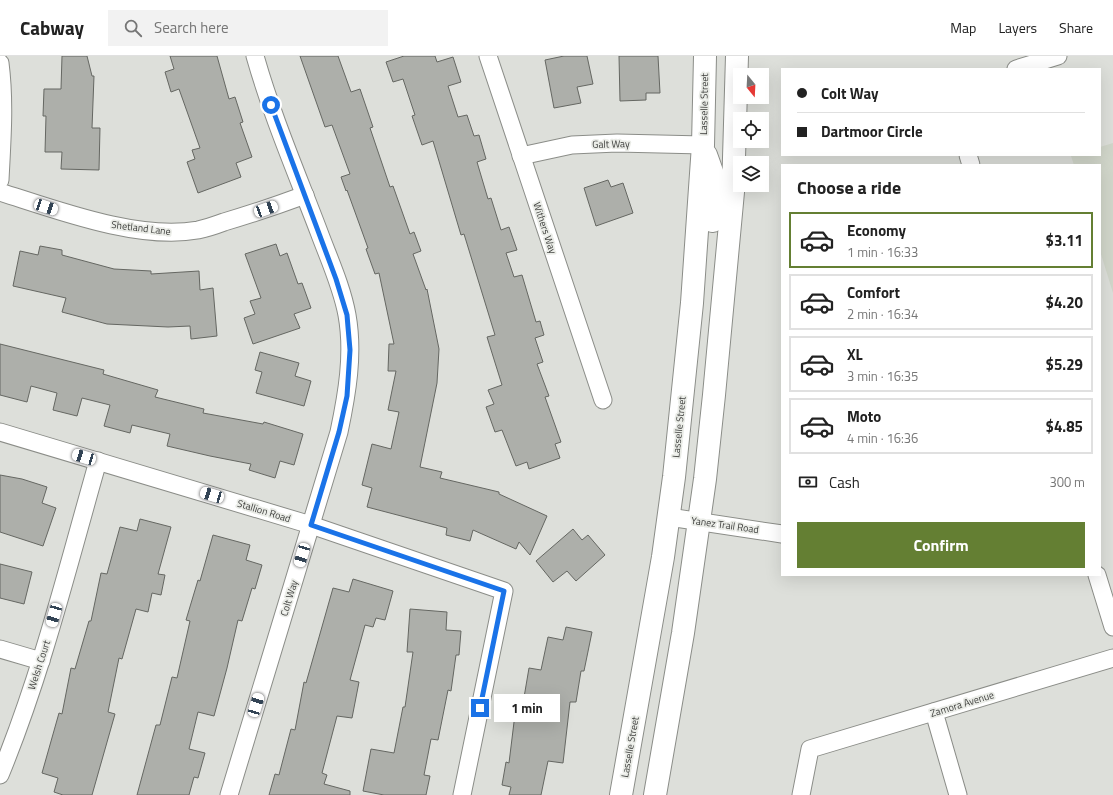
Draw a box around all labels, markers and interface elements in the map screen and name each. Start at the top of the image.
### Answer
search box [108,10,388,46]
text: Cabway [20,13,84,42]
text: Search here [154,16,229,39]
icon: search [122,17,144,39]
text: Map [950,17,976,38]
text: Layers [998,17,1037,38]
text: Share [1059,17,1093,38]
north arrow [733,68,769,104]
map controls [733,68,769,192]
street label: Lasselle Street [696,72,712,135]
text: Colt Way [821,82,879,105]
route start [262,96,280,114]
button: locate [733,112,769,148]
text: Dartmoor Circle [821,120,923,143]
street label: Galt Way [592,136,630,152]
button: layers [733,156,769,192]
text: Choose a ride [797,174,901,201]
car [33,198,59,216]
car [253,199,279,219]
street label: Withers Way [530,200,560,256]
street label: Shetland Lane [110,217,172,239]
text: Economy [847,219,906,242]
icon: car [799,222,835,258]
text: $3.11 [1046,229,1083,252]
text: 1 min · 16:33 [847,242,918,262]
text: Comfort [847,281,900,304]
icon: car [799,284,835,320]
text: $4.20 [1046,291,1083,314]
text: 2 min · 16:34 [847,304,918,324]
text: XL [847,343,863,366]
icon: car [799,346,835,382]
text: $5.29 [1046,353,1083,376]
text: 3 min · 16:35 [847,366,918,386]
street label: Lasselle Street [668,395,690,459]
text: Moto [847,405,881,428]
icon: car [799,408,835,444]
text: $4.85 [1046,415,1083,438]
text: 4 min · 16:36 [847,428,918,448]
car [71,448,97,466]
icon: cash [797,471,819,493]
text: Cash [829,471,860,494]
text: 300 m [1049,472,1085,492]
car [199,486,225,504]
street label: Stallion Road [235,496,293,526]
street label: Yanez Trail Road [690,513,760,537]
button: Confirm [797,522,1085,568]
car [293,542,311,568]
street label: Colt Way [276,578,302,618]
car [45,602,63,628]
street label: Welsh Court [24,638,54,692]
street label: Zamora Avenue [928,687,996,721]
car [247,692,265,718]
callout: 1 min [494,694,560,722]
text: 1 min [511,698,543,718]
route end [471,699,489,717]
street label: Lasselle Street [617,715,643,779]

